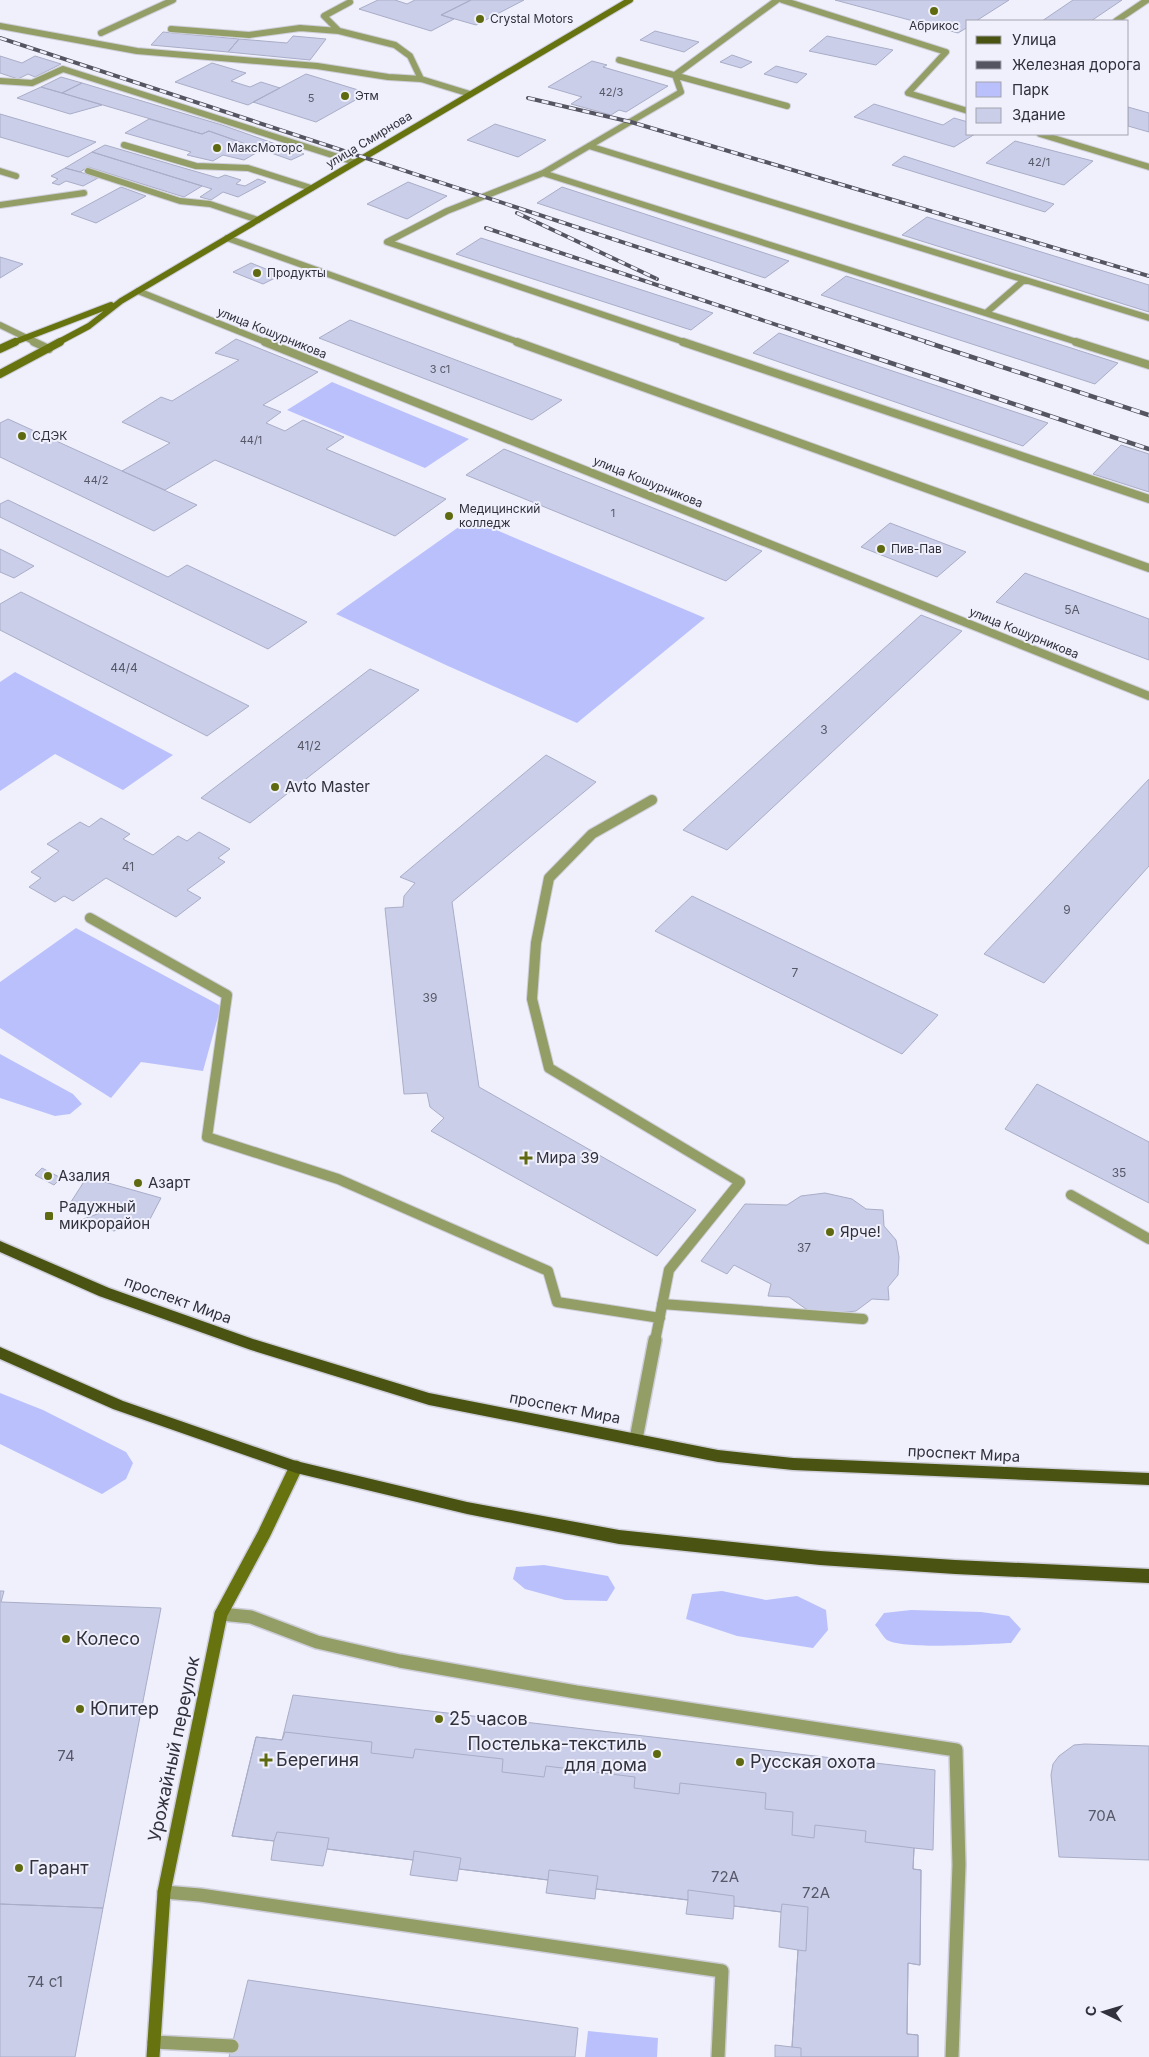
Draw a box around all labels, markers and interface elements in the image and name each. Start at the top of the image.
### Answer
marker: Абрикос [928,5,940,17]
place label: Crystal Motors [490,11,573,26]
marker: Crystal Motors [474,13,486,25]
place label: Абрикос [909,18,959,33]
legend [966,20,1129,135]
text: Улица [1012,30,1056,49]
text: Железная дорога [1012,55,1141,74]
text: Парк [1012,80,1049,99]
house number: 42/3 [599,85,623,99]
place label: Этм [355,88,379,103]
marker: Этм [339,90,351,102]
house number: 5 [308,91,315,105]
text: Здание [1012,105,1066,124]
street label: улица Смирнова [323,108,414,171]
place label: МаксМоторс [227,140,303,155]
marker: МаксМоторс [211,142,223,154]
house number: 42/1 [1028,155,1050,169]
place label: Продукты [267,265,326,280]
marker: Продукты [251,267,263,279]
street label: улица Кошурникова [215,304,329,361]
house number: 3 с1 [430,362,450,376]
place label: СДЭК [32,428,67,443]
marker: СДЭК [16,430,28,442]
house number: 44/1 [240,433,262,447]
street label: улица Кошурникова [591,453,705,510]
house number: 44/2 [84,473,108,487]
place label: Медицинский колледж [459,501,540,530]
house number: 1 [611,506,615,520]
marker: Медицинский колледж [443,510,455,522]
place label: Пив-Пав [891,541,942,556]
marker: Пив-Пав [875,543,887,555]
house number: 5А [1064,602,1080,617]
street label: улица Кошурникова [967,604,1081,661]
house number: 44/4 [110,660,138,675]
house number: 3 [820,722,828,737]
house number: 41/2 [297,738,321,753]
place label: Avto Master [285,777,370,796]
marker: Avto Master [269,781,281,793]
house number: 41 [122,859,134,874]
house number: 9 [1063,902,1071,917]
house number: 7 [792,965,799,980]
house number: 39 [423,990,437,1005]
place label: Мира 39 [536,1148,599,1167]
marker: Мира 39 [520,1152,532,1164]
house number: 35 [1112,1165,1126,1180]
place label: Азалия [58,1166,110,1185]
marker: Азалия [42,1170,54,1182]
place label: Азарт [148,1173,190,1192]
marker: Азарт [132,1177,144,1189]
place label: Радужный микрорайон [59,1197,150,1233]
marker: Радужный микрорайон [43,1210,55,1222]
place label: Ярче! [840,1222,881,1241]
marker: Ярче! [824,1226,836,1238]
house number: 37 [797,1240,811,1255]
street label: проспект Мира [122,1271,234,1328]
street label: проспект Мира [508,1387,622,1428]
street label: проспект Мира [907,1441,1021,1466]
place label: Колесо [76,1628,140,1649]
marker: Колесо [60,1633,72,1645]
street label: Урожайный переулок [144,1654,204,1844]
place label: Юпитер [90,1698,159,1719]
marker: Юпитер [74,1703,86,1715]
place label: 25 часов [449,1708,528,1729]
marker: 25 часов [433,1713,445,1725]
place label: Постелька-текстиль для дома [467,1733,647,1775]
house number: 74 [57,1746,75,1765]
marker: Постелька-текстиль для дома [651,1748,663,1760]
place label: Берегиня [276,1749,359,1770]
place label: Русская охота [750,1751,876,1772]
marker: Берегиня [260,1754,272,1766]
marker: Русская охота [734,1756,746,1768]
house number: 70А [1088,1806,1116,1825]
place label: Гарант [29,1857,89,1878]
marker: Гарант [13,1862,25,1874]
house number: 72А [711,1867,739,1886]
house number: 72А [802,1883,830,1902]
house number: 74 с1 [27,1972,63,1991]
north arrow [1079,1987,1129,2037]
text: С [1082,2005,1099,2017]

